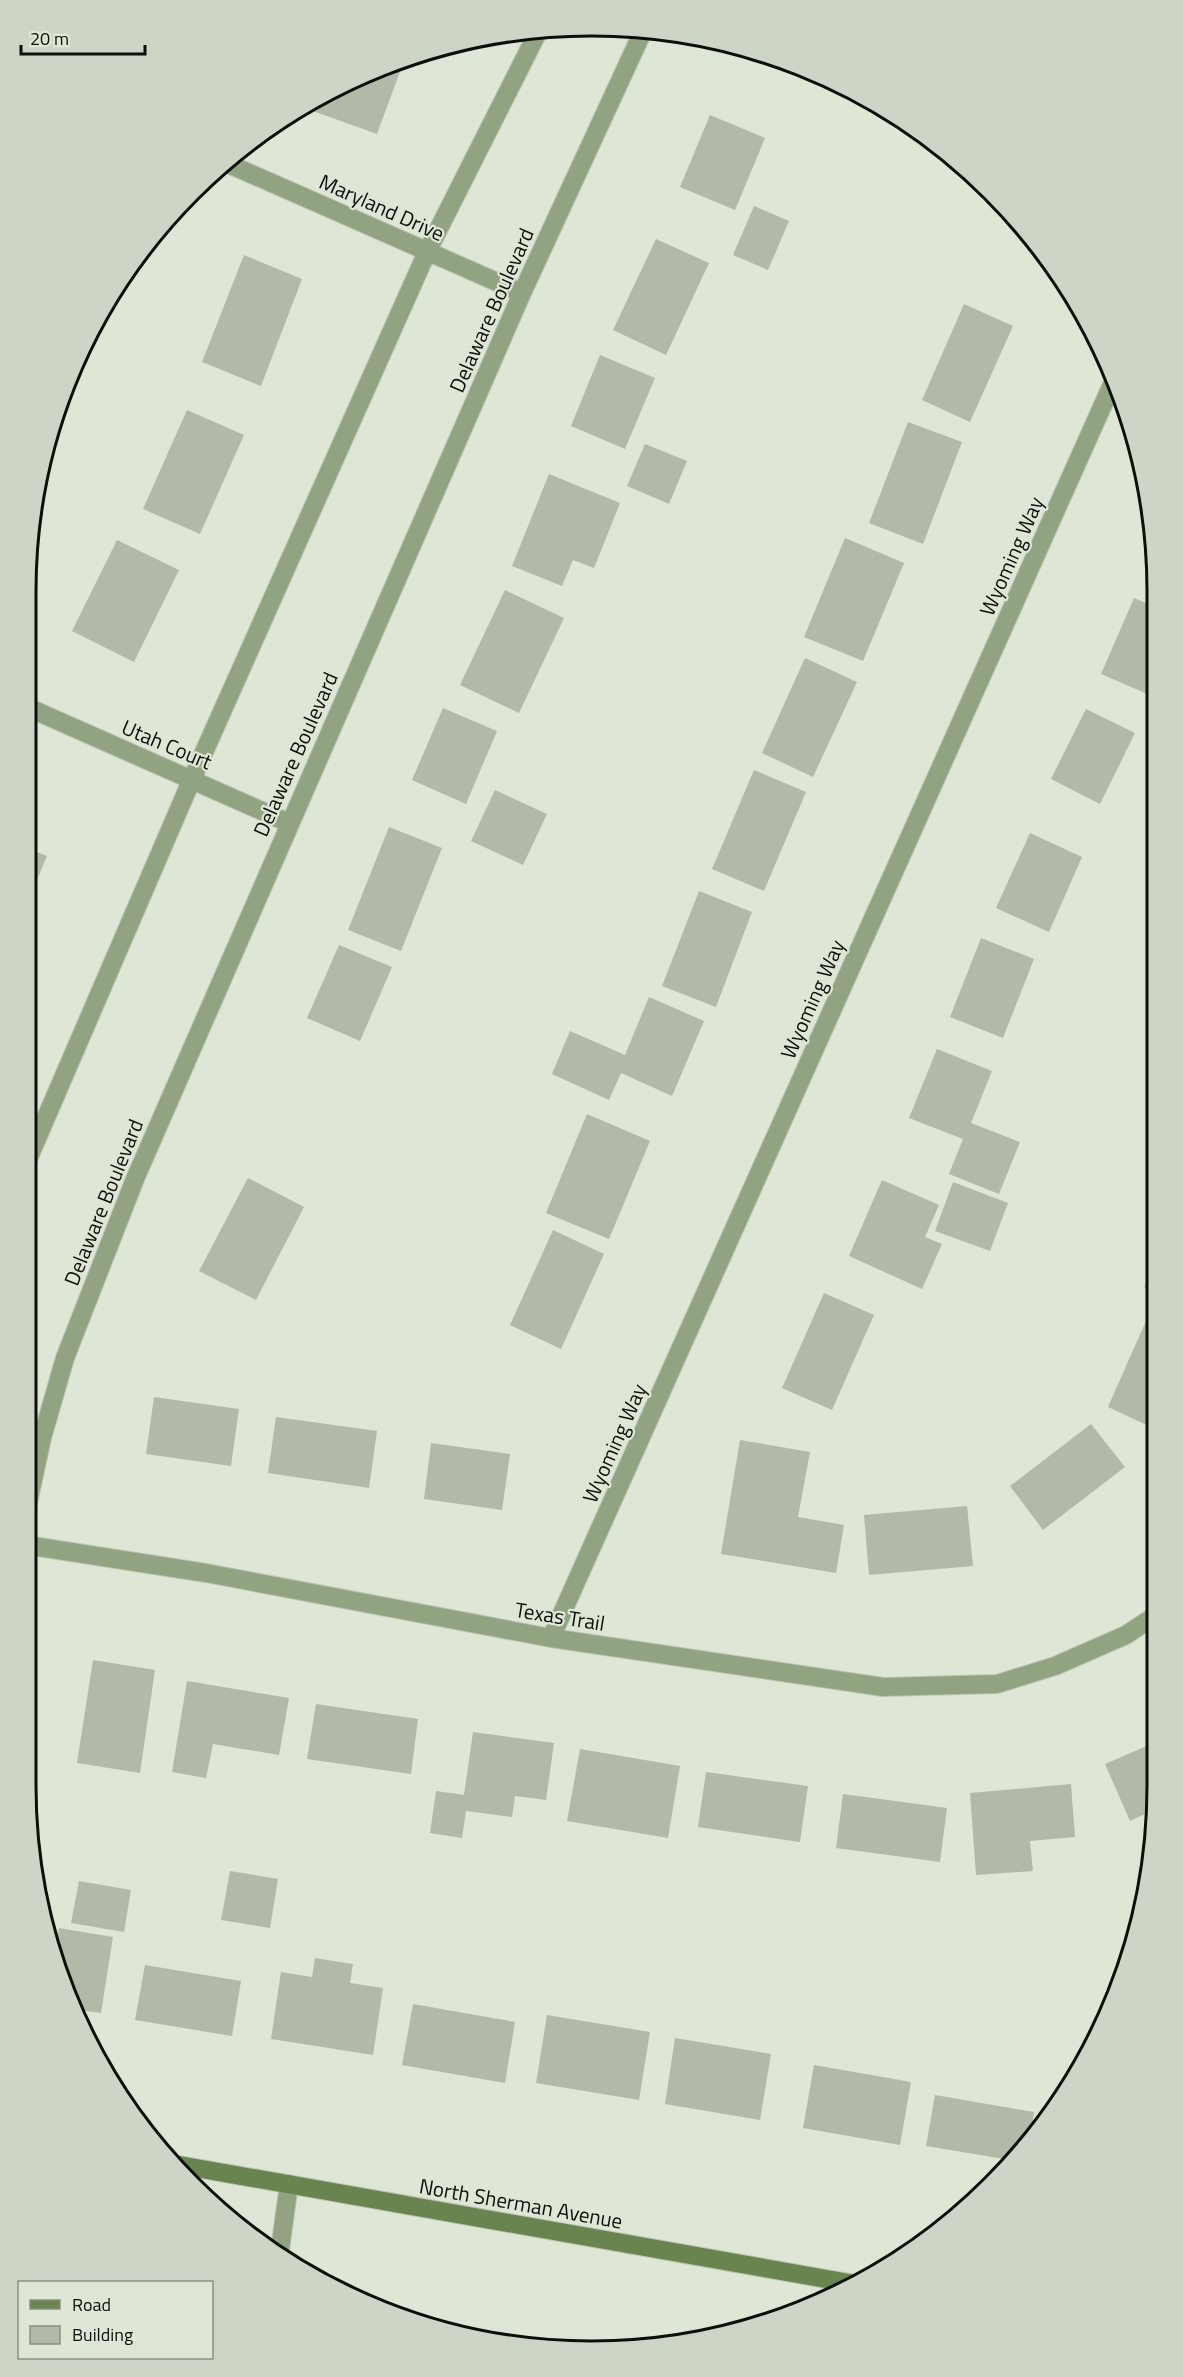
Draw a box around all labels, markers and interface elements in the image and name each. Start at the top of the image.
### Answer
scale bar [21,18,146,56]
text: 20 m [30,25,69,52]
street label: Maryland Drive [314,165,450,249]
street label: Delaware Boulevard [440,223,542,397]
street label: Wyoming Way [970,491,1052,621]
street label: Delaware Boulevard [244,667,346,841]
street label: Utah Court [117,711,218,778]
street label: Wyoming Way [771,934,853,1064]
street label: Delaware Boulevard [55,1114,151,1290]
street label: Wyoming Way [573,1378,655,1508]
street label: Texas Trail [513,1593,607,1639]
street label: North Sherman Avenue [417,2169,625,2237]
legend [18,2281,213,2359]
text: Road [72,2291,111,2318]
text: Building [72,2321,133,2348]

